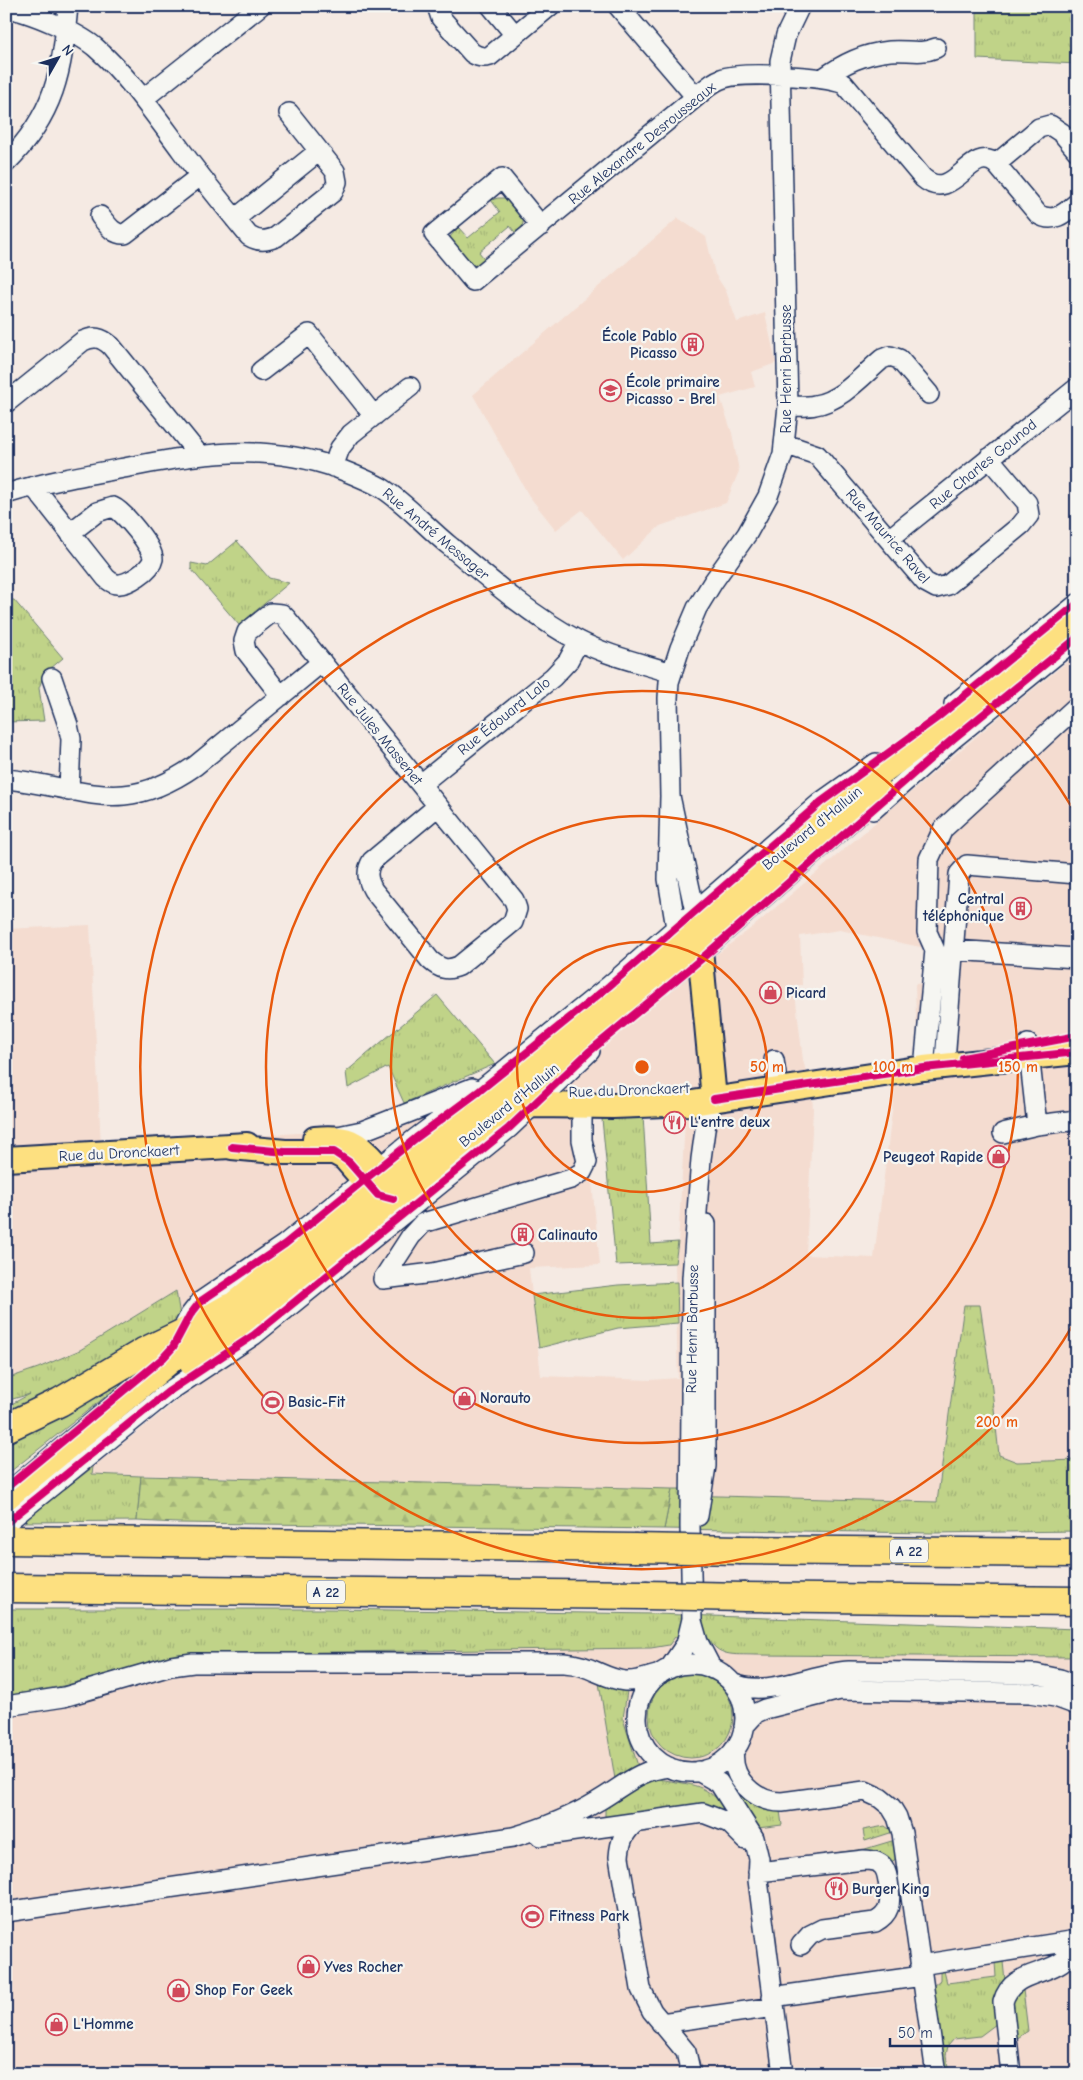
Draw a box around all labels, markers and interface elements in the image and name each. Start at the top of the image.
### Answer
north arrow [32,32,82,82]
text: N [58,41,77,59]
street label: Rue Alexandre Desrousseaux [565,77,720,208]
street label: Rue Henri Barbusse [777,304,795,433]
place label: École Pablo Picasso [602,326,677,362]
building icon: École Pablo Picasso [681,333,705,357]
place label: École primaire Picasso - Brel [626,372,720,408]
school or university icon: École primaire Picasso - Brel [598,379,622,403]
street label: Rue Charles Gounod [926,415,1040,513]
street label: Rue André Messager [379,484,493,584]
street label: Rue Maurice Ravel [842,485,934,587]
street label: Rue Édouard Lalo [453,672,554,759]
street label: Rue Jules Massenet [333,679,427,789]
street label: Boulevard d'Halluin [758,782,866,874]
place label: Central téléphonique [922,890,1004,925]
building icon: Central téléphonique [1008,896,1032,920]
shop icon: Picard [758,981,782,1005]
place label: Picard [786,984,826,1002]
centre of rings [633,1058,651,1076]
text: 50 m [750,1058,784,1076]
text: 100 m [873,1058,913,1076]
text: 150 m [998,1058,1038,1076]
street label: Boulevard d'Halluin [455,1059,563,1151]
street label: Rue du Dronckaert [568,1079,690,1101]
restaurant icon: L'entre deux [662,1110,686,1134]
place label: L'entre deux [690,1113,770,1131]
street label: Rue du Dronckaert [58,1141,180,1165]
shop icon: Peugeot Rapide [987,1145,1011,1169]
place label: Peugeot Rapide [883,1148,983,1166]
building icon: Calinauto [510,1223,534,1247]
place label: Calinauto [538,1226,598,1244]
street label: Rue Henri Barbusse [682,1264,702,1394]
shop icon: Norauto [452,1386,476,1410]
place label: Norauto [480,1389,531,1407]
sports icon: Basic-Fit [260,1390,284,1414]
place label: Basic-Fit [288,1393,346,1411]
text: 200 m [976,1413,1018,1431]
road number: A 22 [890,1540,928,1562]
road number: A 22 [307,1580,345,1604]
restaurant icon: Burger King [824,1877,848,1901]
place label: Burger King [852,1880,930,1898]
sports icon: Fitness Park [521,1904,545,1928]
place label: Fitness Park [549,1907,630,1925]
shop icon: Yves Rocher [296,1955,320,1979]
place label: Yves Rocher [324,1958,403,1976]
shop icon: Shop For Geek [167,1978,191,2002]
place label: Shop For Geek [195,1981,293,1999]
shop icon: L'Homme [45,2012,69,2036]
place label: L'Homme [73,2015,134,2033]
scale bar [890,2015,1016,2047]
text: 50 m [898,2024,933,2042]

